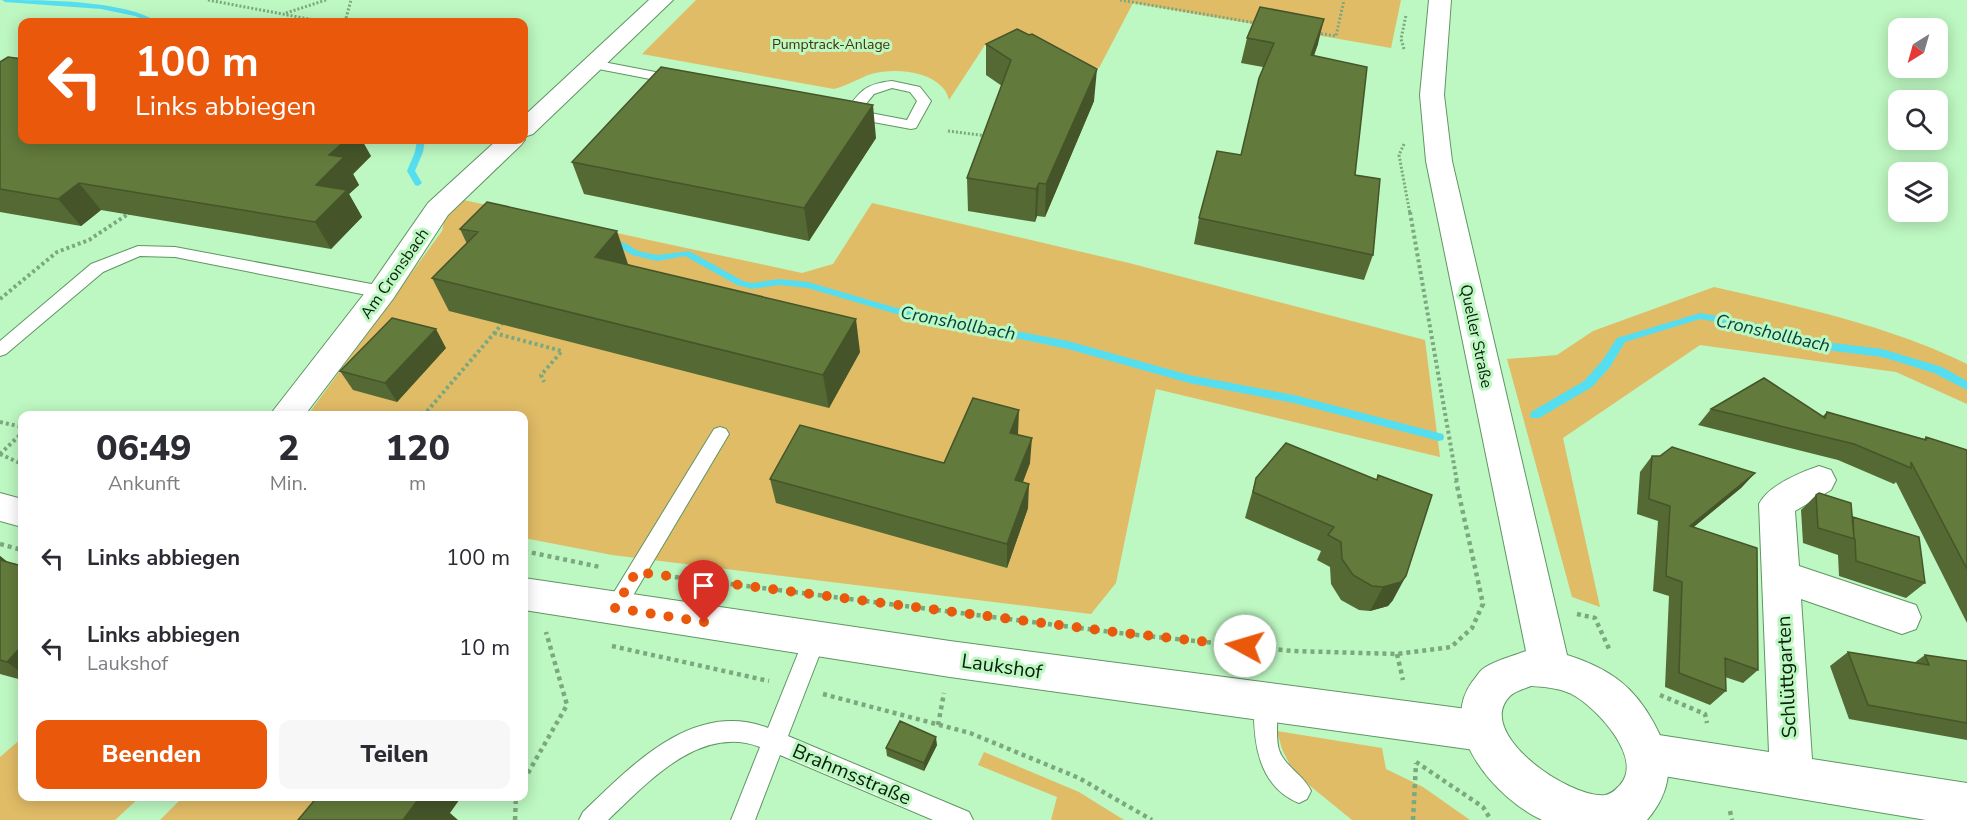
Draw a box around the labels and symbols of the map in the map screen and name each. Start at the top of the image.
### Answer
north arrow [1888,18,1948,78]
park label: Pumptrack-Anlage [772,35,890,54]
street label: Am Cronsbach [355,224,434,323]
street label: Queller Straße [1454,282,1498,390]
water label: Cronshollbach [898,300,1018,346]
water label: Cronshollbach [1713,308,1833,358]
pin [678,560,729,622]
position arrow [1213,614,1277,678]
street label: Schlüttgarten [1770,615,1803,739]
street label: Laukshof [960,647,1044,686]
street label: Brahmsstraße [788,737,915,812]

